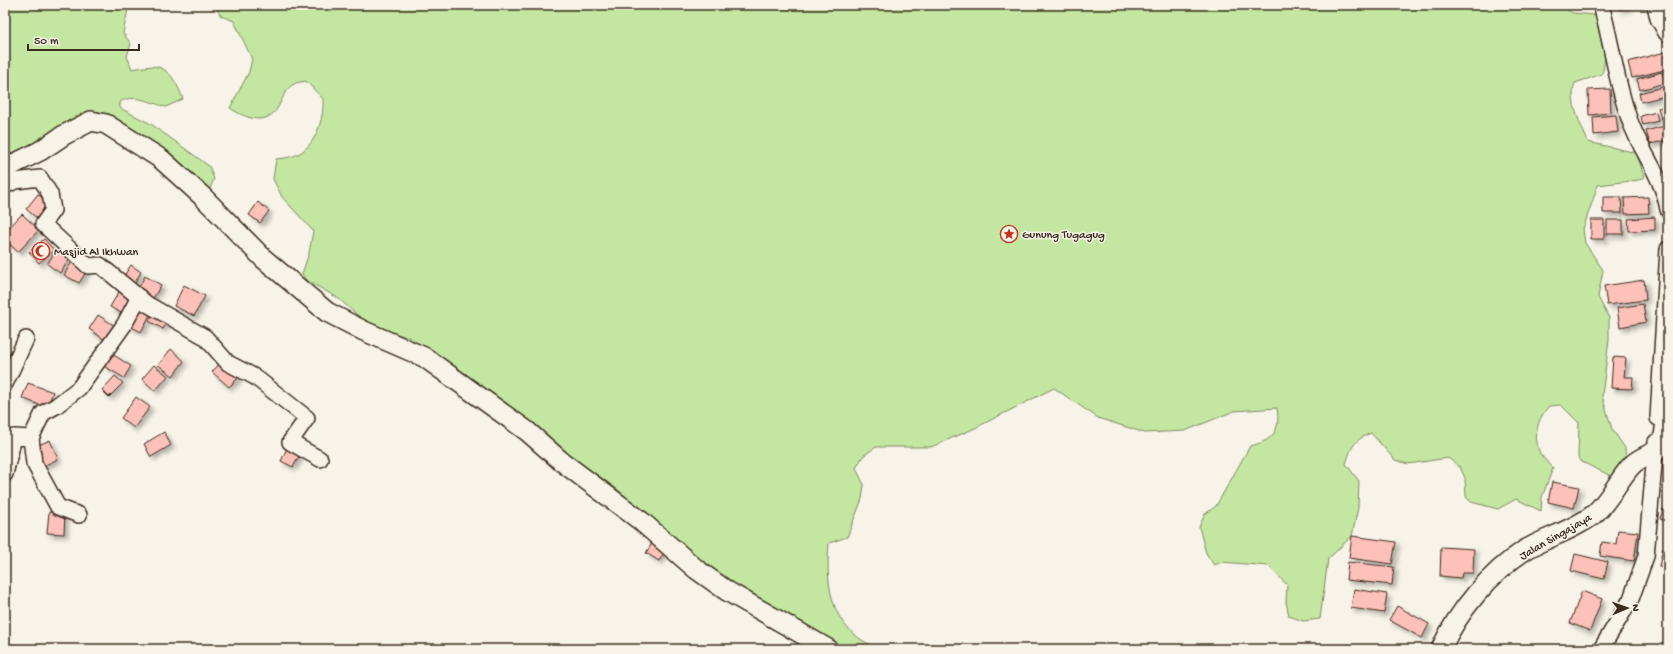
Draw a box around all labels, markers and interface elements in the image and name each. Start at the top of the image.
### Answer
scale bar [28,26,139,52]
text: 50 m [34,35,59,49]
place icon: Gunung Tugagug [999,224,1019,244]
place label: Gunung Tugagug [1022,229,1105,243]
mosque icon: Masjid Al Ikhwan [31,241,51,261]
place label: Masjid Al Ikhwan [54,246,139,260]
street label: Jalan Singajaya [1517,511,1595,564]
north arrow [1607,588,1647,628]
text: N [1629,604,1641,612]

